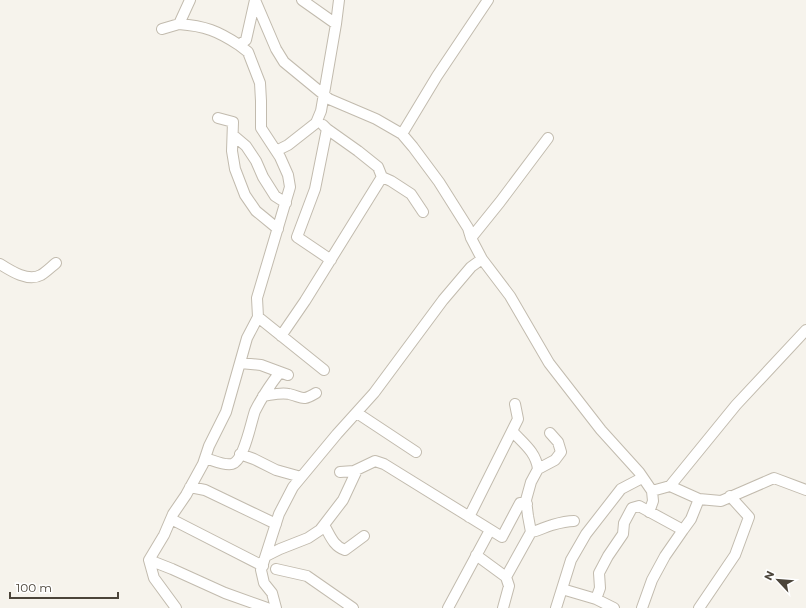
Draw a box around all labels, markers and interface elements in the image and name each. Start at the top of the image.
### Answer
north arrow [758,560,798,600]
text: N [761,569,777,583]
scale bar [10,574,118,600]
text: 100 m [16,580,52,595]

